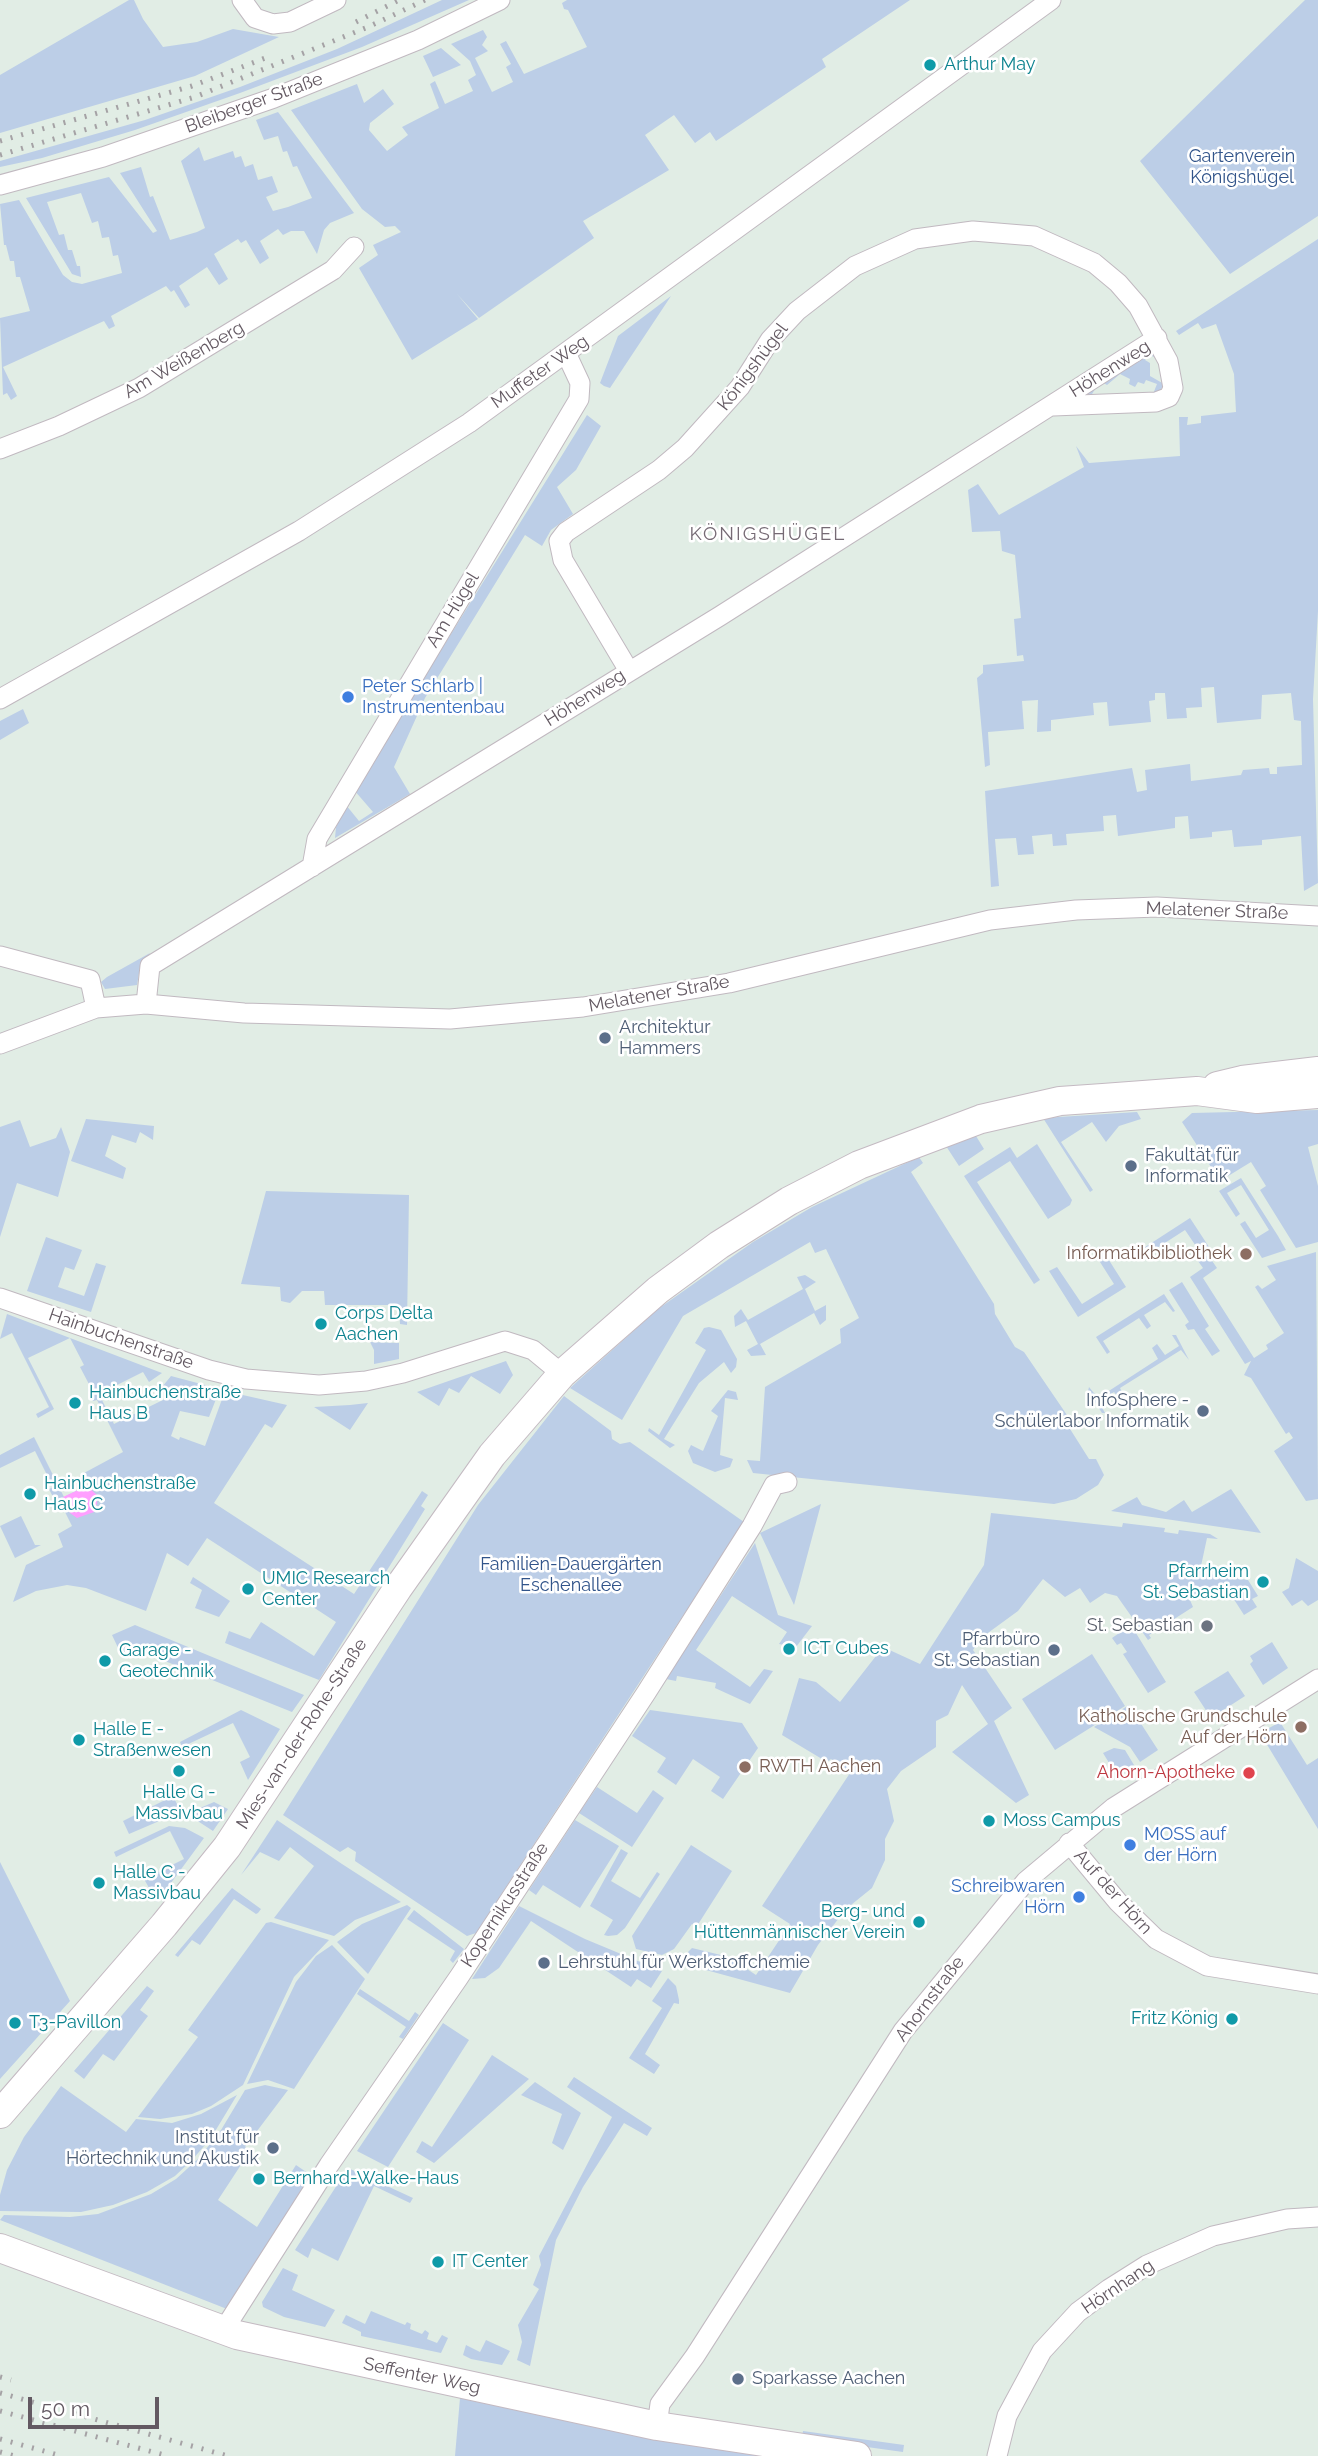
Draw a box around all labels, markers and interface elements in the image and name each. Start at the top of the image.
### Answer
place label: Arthur May [944,54,1036,76]
marker: Arthur May [922,57,938,73]
street label: Bleiberger Straße [182,68,326,138]
park label: Gartenverein Königshügel [1189,146,1295,188]
street label: Am Weißenberg [120,317,248,403]
street label: Königshügel [713,319,793,415]
street label: Muffeter Weg [487,331,593,413]
street label: Höhenweg [1066,336,1154,402]
district label: KÖNIGSHÜGEL [691,523,845,545]
street label: Am Hügel [422,568,484,652]
street label: Höhenweg [541,665,629,731]
place label: Peter Schlarb | Instrumentenbau [362,676,505,718]
marker: Peter Schlarb | Instrumentenbau [340,689,356,705]
street label: Melatener Straße [1145,898,1289,924]
street label: Melatener Straße [587,971,731,1017]
place label: Architektur Hammers [619,1017,711,1060]
marker: Architektur Hammers [597,1030,613,1046]
place label: Fakultät für Informatik [1145,1145,1239,1188]
marker: Fakultät für Informatik [1123,1158,1139,1174]
place label: Informatikbibliothek [1067,1243,1232,1265]
marker: Informatikbibliothek [1238,1246,1254,1262]
place label: Corps Delta Aachen [335,1303,433,1346]
street label: Hainbuchenstraße [46,1304,196,1374]
marker: Corps Delta Aachen [313,1316,329,1332]
place label: Hainbuchenstraße Haus B [89,1382,241,1424]
place label: InfoSphere - Schülerlabor Informatik [994,1390,1189,1432]
marker: Hainbuchenstraße Haus B [67,1395,83,1411]
marker: InfoSphere - Schülerlabor Informatik [1195,1403,1211,1419]
place label: Hainbuchenstraße Haus C [44,1473,196,1516]
marker: Hainbuchenstraße Haus C [22,1486,38,1502]
park label: Familien-Dauergärten Eschenallee [480,1554,662,1596]
place label: Pfarrheim St. Sebastian [1143,1561,1249,1604]
place label: UMIC Research Center [262,1568,390,1610]
marker: Pfarrheim St. Sebastian [1255,1574,1271,1590]
marker: UMIC Research Center [240,1581,256,1597]
place label: St. Sebastian [1087,1615,1193,1637]
marker: St. Sebastian [1199,1618,1215,1634]
place label: Pfarrbüro St. Sebastian [934,1629,1040,1672]
street label: Mies-van-der-Rohe-Straße [232,1635,372,1833]
place label: ICT Cubes [803,1638,889,1660]
place label: Garage - Geotechnik [119,1640,214,1682]
marker: ICT Cubes [781,1641,797,1657]
marker: Pfarrbüro St. Sebastian [1046,1642,1062,1658]
marker: Garage - Geotechnik [97,1653,113,1669]
place label: Katholische Grundschule Auf der Hörn [1079,1706,1287,1748]
place label: Halle E - Straßenwesen [93,1719,211,1762]
marker: Katholische Grundschule Auf der Hörn [1293,1719,1309,1735]
marker: Halle E - Straßenwesen [71,1732,87,1748]
place label: RWTH Aachen [759,1756,881,1778]
marker: RWTH Aachen [737,1759,753,1775]
place label: Ahorn-Apotheke [1097,1762,1235,1784]
marker: Halle G - Massivbau [171,1763,187,1779]
marker: Ahorn-Apotheke [1241,1765,1257,1781]
place label: Halle G - Massivbau [135,1782,223,1825]
place label: Moss Campus [1003,1810,1121,1832]
marker: Moss Campus [981,1813,997,1829]
place label: MOSS auf der Hörn [1144,1824,1226,1867]
marker: MOSS auf der Hörn [1122,1837,1138,1853]
street label: Kopernikusstraße [457,1839,553,1971]
street label: Auf der Hörn [1069,1845,1157,1939]
place label: Halle C - Massivbau [113,1862,201,1904]
marker: Halle C - Massivbau [91,1875,107,1891]
place label: Schreibwaren Hörn [951,1876,1065,1918]
marker: Schreibwaren Hörn [1071,1889,1087,1905]
place label: Berg- und Hüttenmännischer Verein [694,1901,905,1944]
marker: Berg- und Hüttenmännischer Verein [911,1914,927,1930]
place label: Lehrstuhl für Werkstoffchemie [558,1952,810,1974]
street label: Ahornstraße [891,1952,969,2046]
marker: Lehrstuhl für Werkstoffchemie [536,1955,552,1971]
place label: Fritz König [1131,2008,1218,2030]
marker: Fritz König [1224,2011,1240,2027]
place label: T3-Pavillon [29,2012,121,2034]
marker: T3-Pavillon [7,2015,23,2031]
place label: Institut für Hörtechnik und Akustik [66,2127,259,2170]
marker: Institut für Hörtechnik und Akustik [265,2140,281,2156]
place label: Bernhard-Walke-Haus [273,2168,459,2190]
marker: Bernhard-Walke-Haus [251,2171,267,2187]
place label: IT Center [452,2251,528,2273]
marker: IT Center [430,2254,446,2270]
street label: Hörnhang [1078,2255,1158,2319]
street label: Seffenter Weg [361,2353,483,2399]
place label: Sparkasse Aachen [752,2368,905,2390]
marker: Sparkasse Aachen [730,2371,746,2387]
scale bar [32,2382,163,2426]
text: 50 m [41,2396,90,2421]

